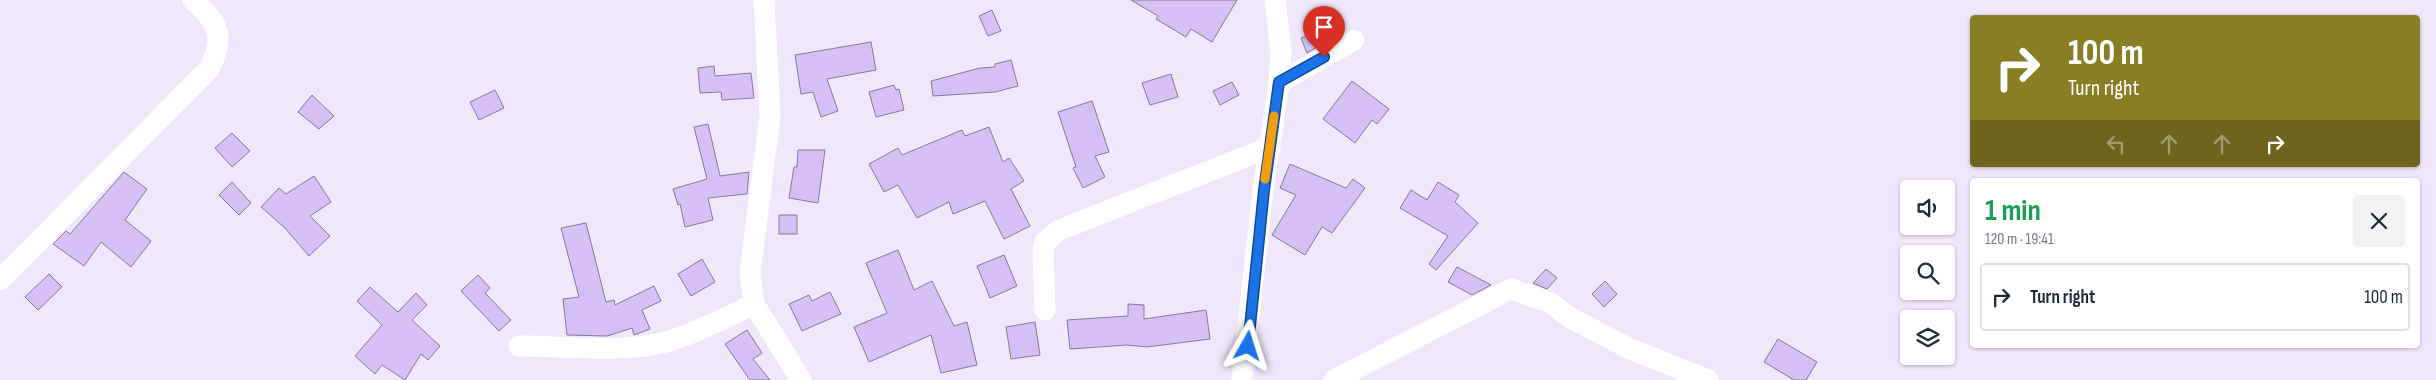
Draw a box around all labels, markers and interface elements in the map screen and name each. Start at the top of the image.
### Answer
pin [1303,6,1345,57]
icon: arrive [1310,13,1338,41]
text: 100 m [2068,32,2144,75]
icon: right [1985,35,2050,100]
text: Turn right [2068,75,2139,102]
icon: left [2102,130,2130,158]
icon: ahead [2155,130,2183,158]
icon: ahead [2208,130,2236,158]
icon: right [2261,130,2289,158]
map controls [1900,180,1955,365]
button: sound [1900,180,1955,235]
text: 1 min [1985,193,2041,229]
button: close [2353,195,2405,247]
text: 120 m · 19:41 [1985,230,2054,249]
button: search [1900,245,1955,300]
icon: right [1987,283,2015,311]
text: Turn right [2030,286,2095,309]
text: 100 m [2364,286,2403,309]
button: layers [1900,310,1955,365]
position arrow [1221,319,1273,371]

